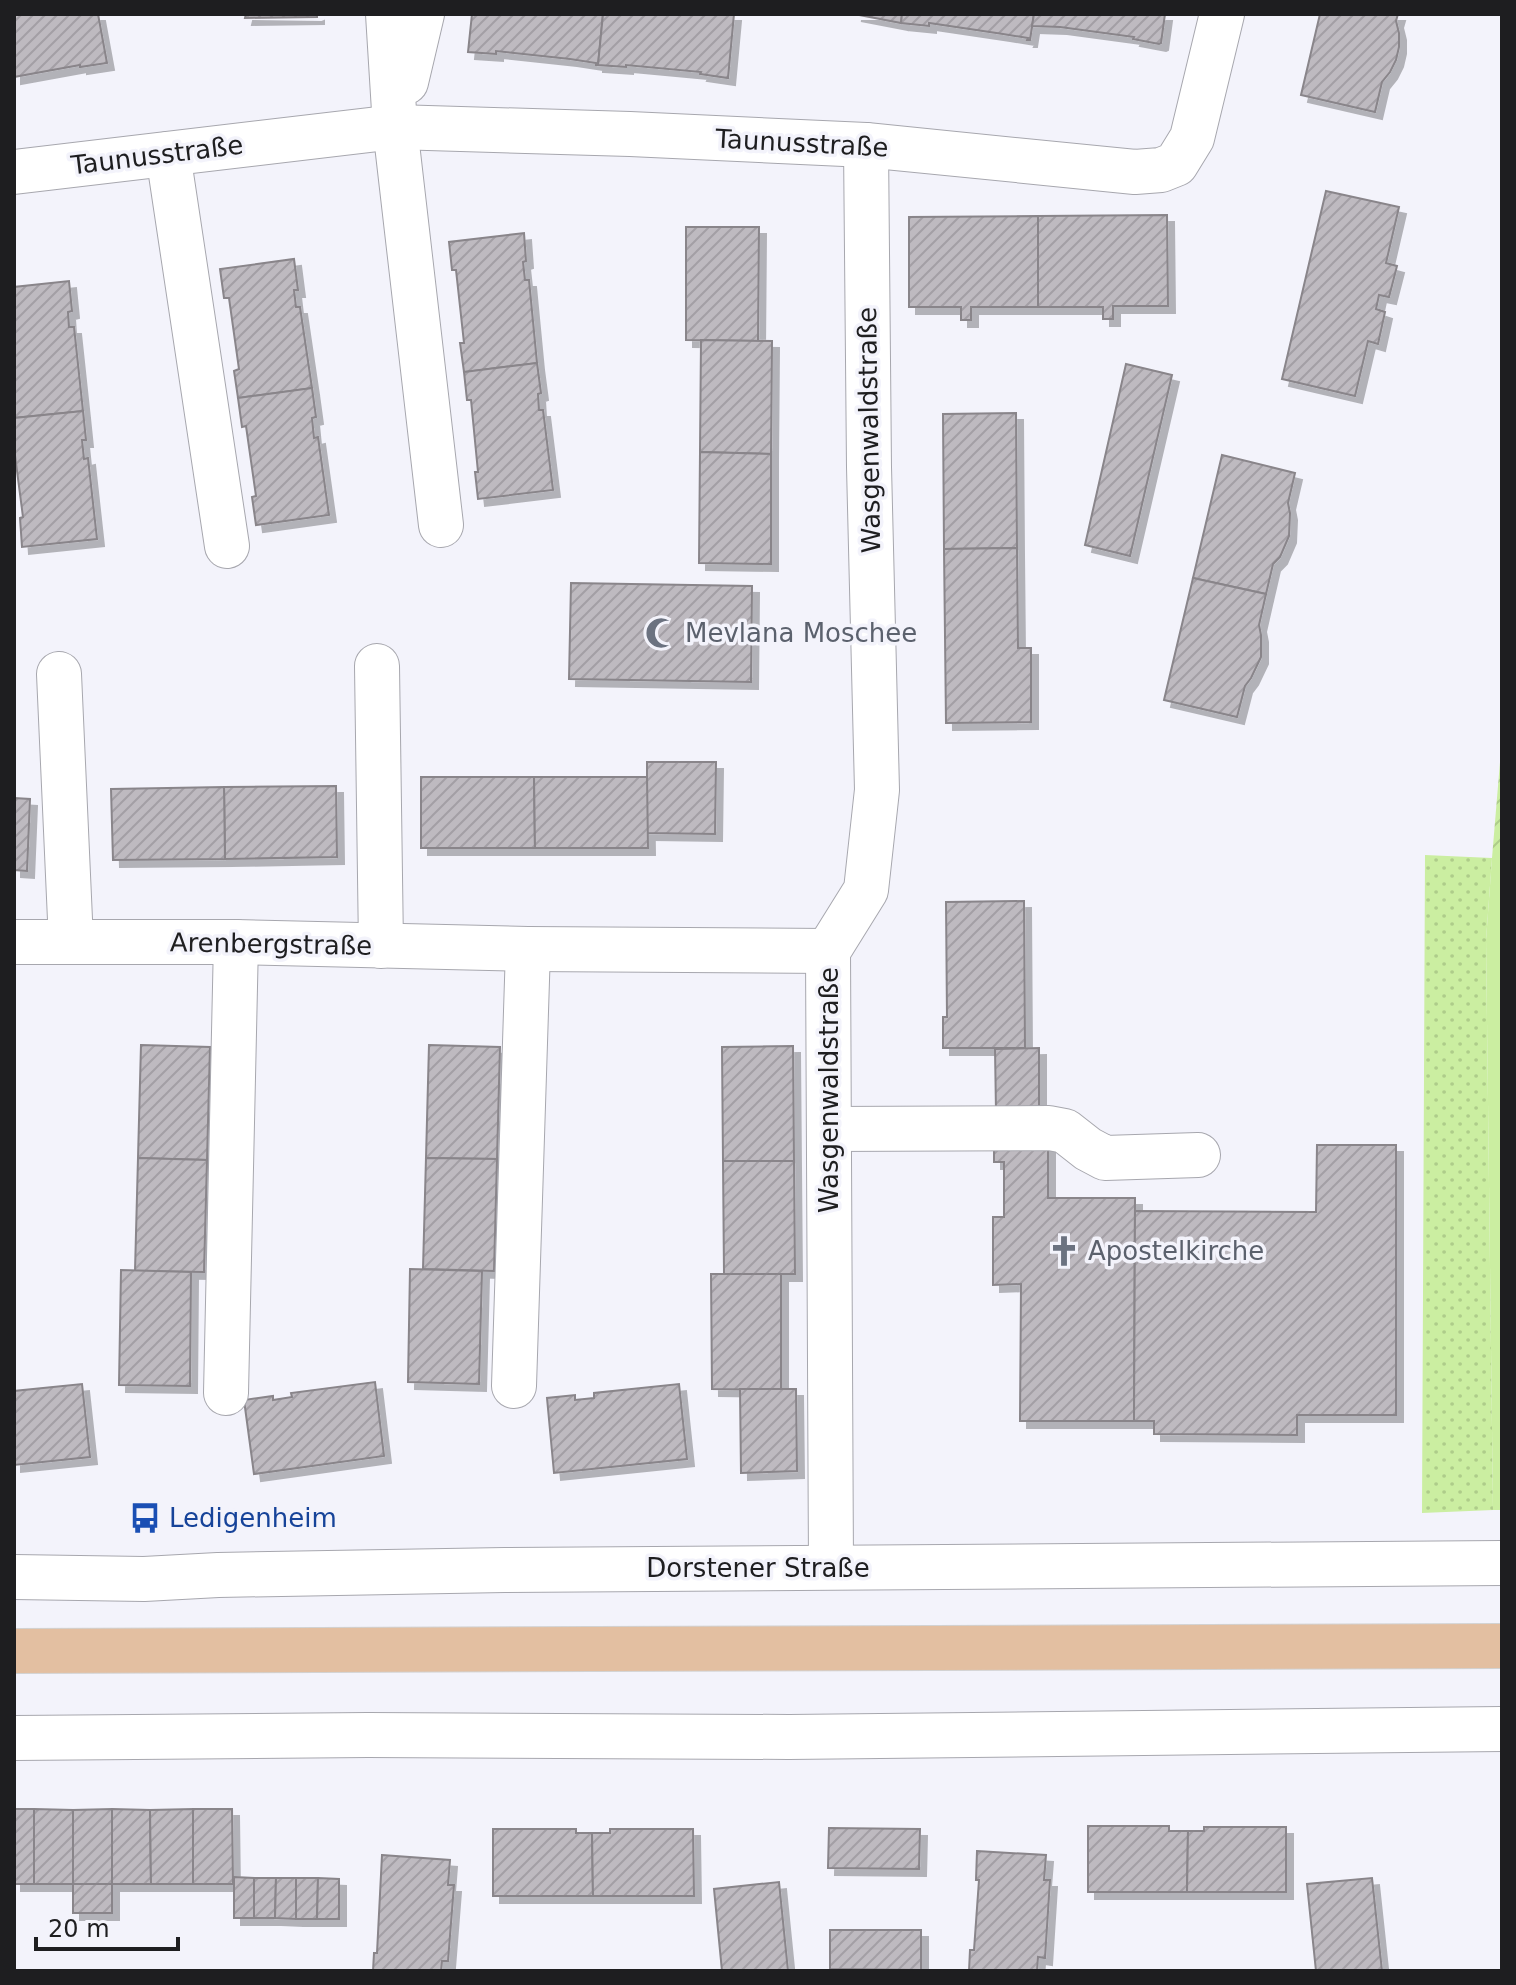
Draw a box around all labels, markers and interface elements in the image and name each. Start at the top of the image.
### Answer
street label: Taunusstraße [714,123,889,163]
street label: Taunusstraße [68,130,245,181]
street label: Wasgenwaldstraße [852,307,886,553]
mosque icon: Mevlana Moschee [644,616,678,650]
place label: Mevlana Moschee [685,618,917,648]
street label: Arenbergstraße [170,927,372,961]
street label: Wasgenwaldstraße [814,967,844,1213]
church icon: Apostelkirche [1047,1234,1081,1268]
place label: Apostelkirche [1088,1236,1264,1266]
bus stop icon: Ledigenheim [128,1501,162,1535]
place label: Ledigenheim [169,1503,337,1533]
street label: Dorstener Straße [646,1553,870,1583]
scale bar [36,1901,178,1951]
text: 20 m [48,1915,110,1943]

